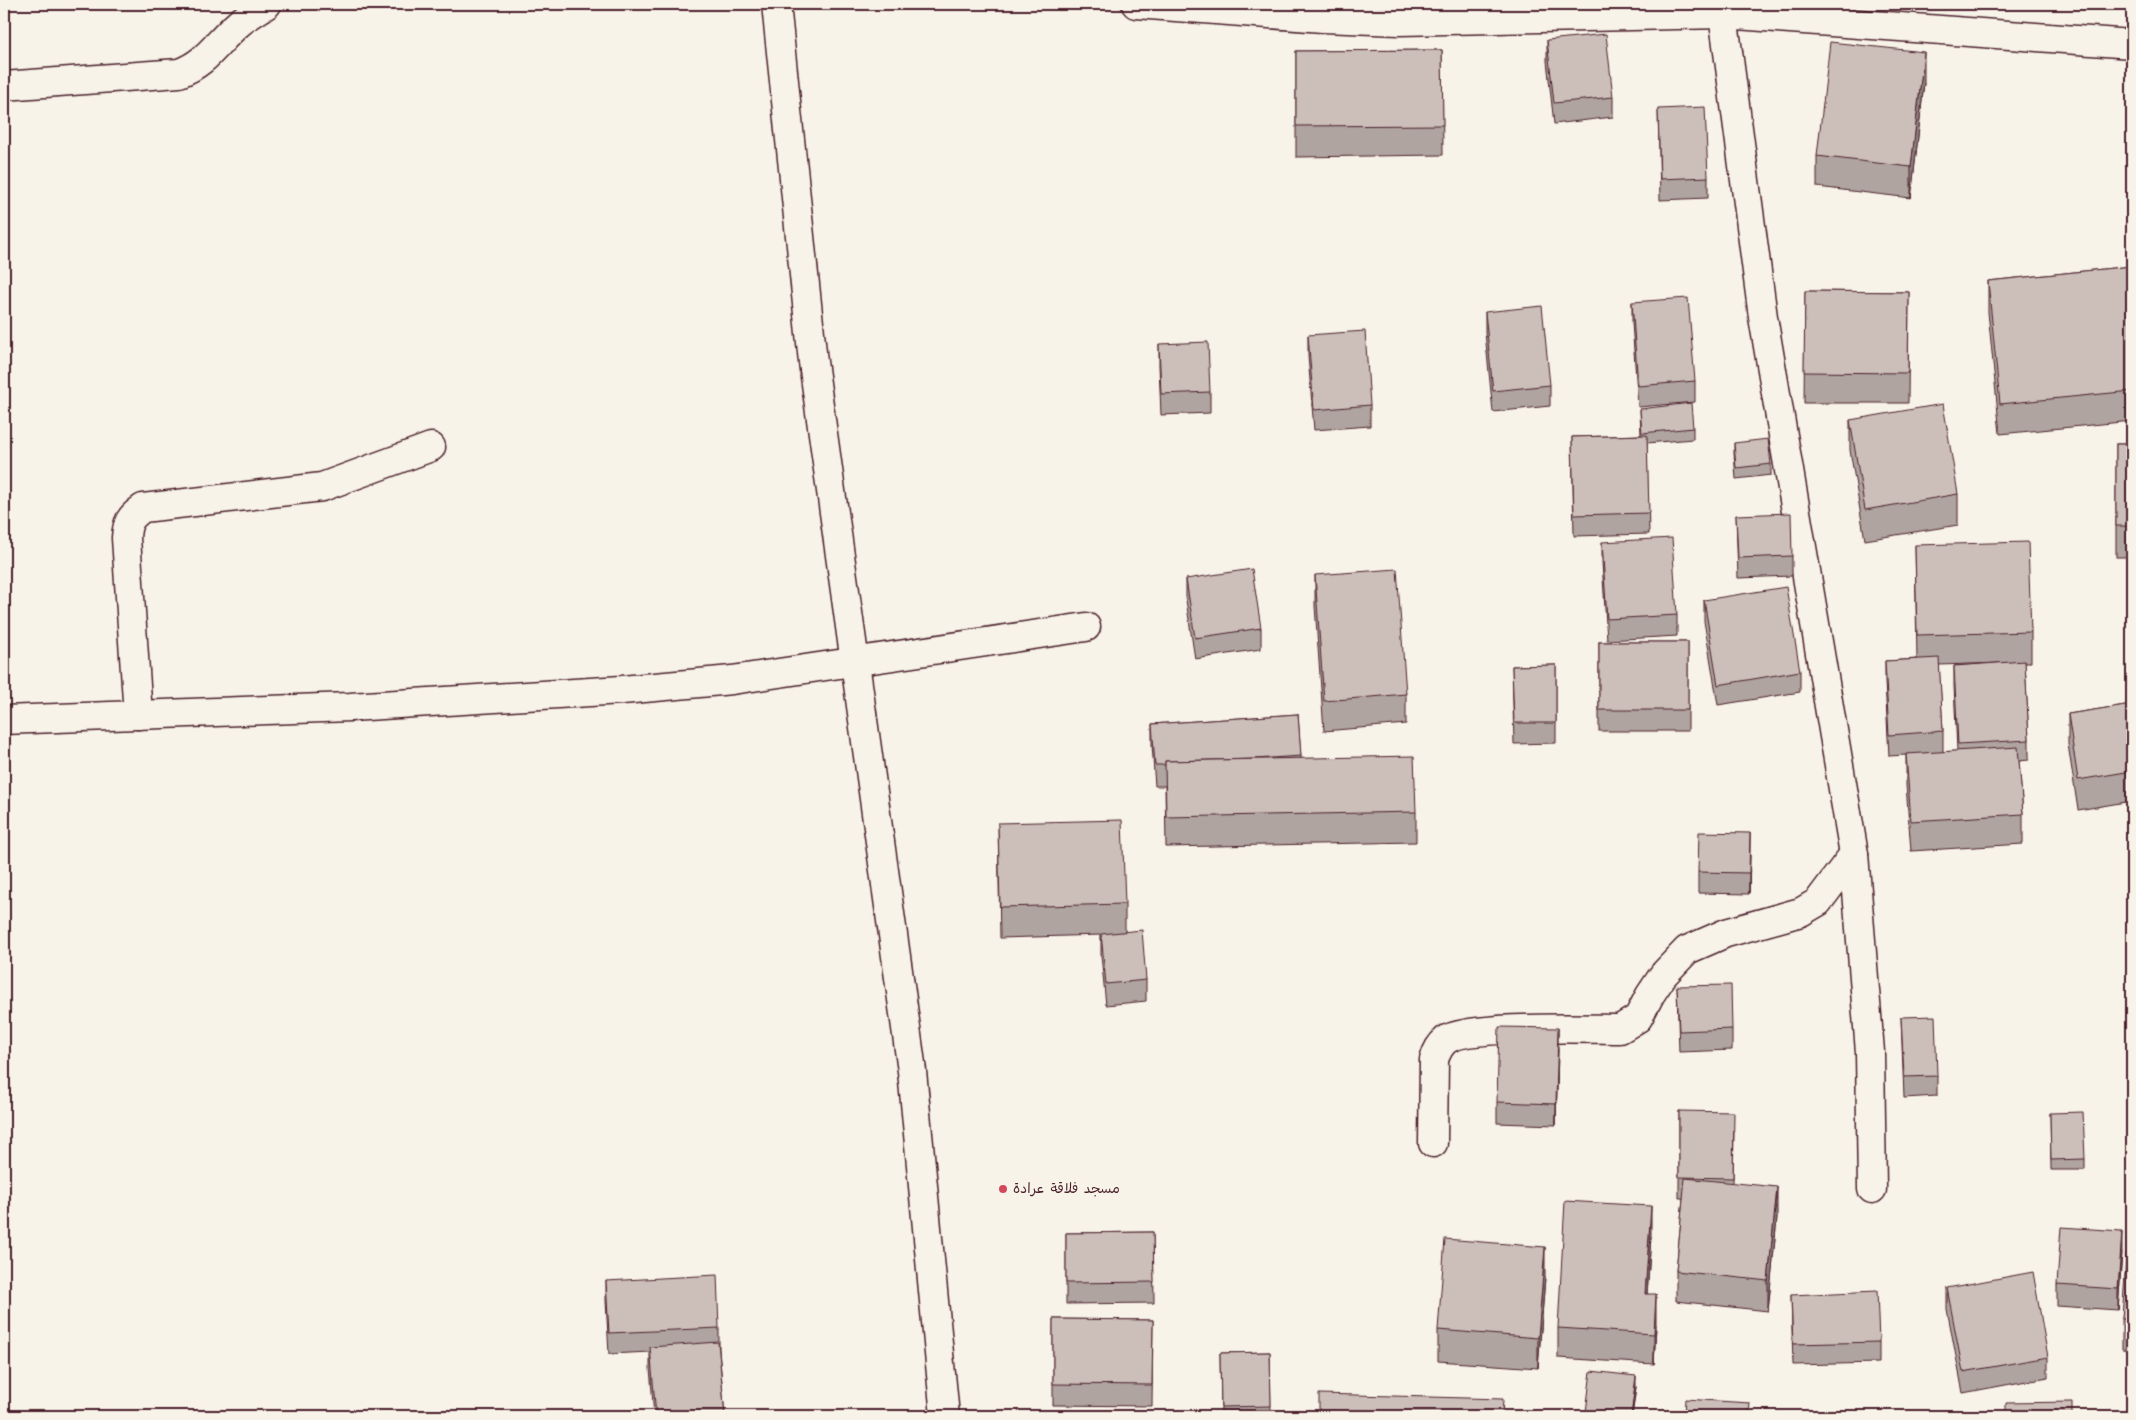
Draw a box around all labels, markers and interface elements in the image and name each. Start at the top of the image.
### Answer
place label: مسجد فلاقة عرادة [1013,1178,1120,1200]
marker: مسجد فلاقة عرادة [997,1183,1009,1195]

